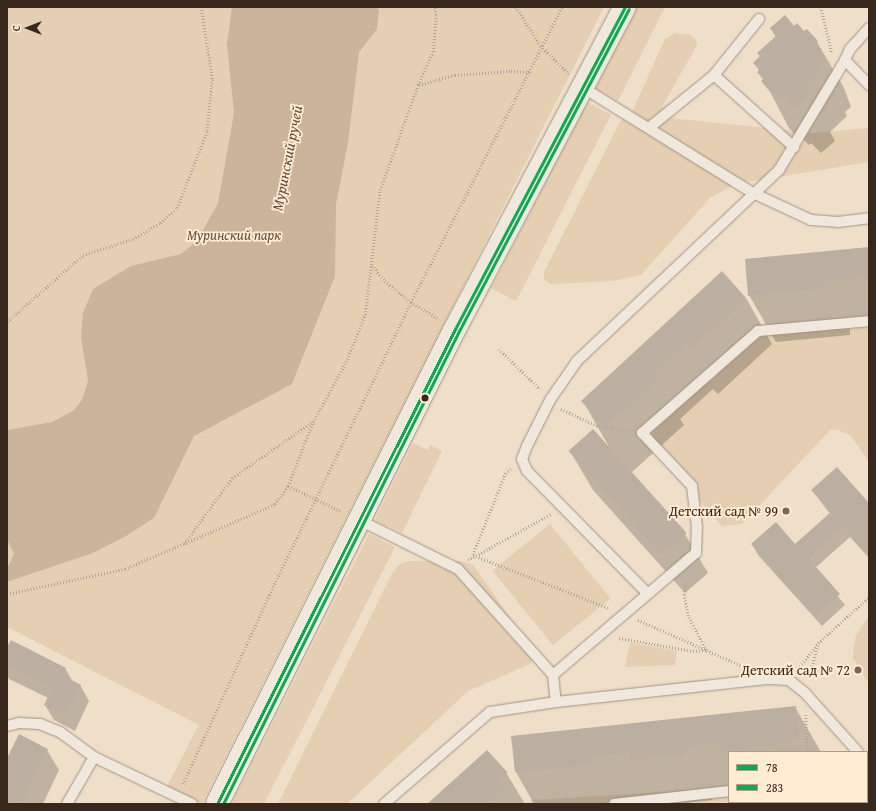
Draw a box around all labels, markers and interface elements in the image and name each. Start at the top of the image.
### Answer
north arrow [8,8,48,48]
text: С [8,25,24,31]
water label: Муринский ручей [268,104,306,212]
park label: Муринский парк [187,227,281,243]
unlabelled marker [420,393,430,403]
place label: Детский сад № 99 [669,503,778,519]
marker: Детский сад № 99 [781,506,791,516]
place label: Детский сад № 72 [741,662,850,678]
marker: Детский сад № 72 [853,665,863,675]
legend [728,751,868,803]
text: 78 [766,759,778,776]
text: 283 [766,779,783,796]

